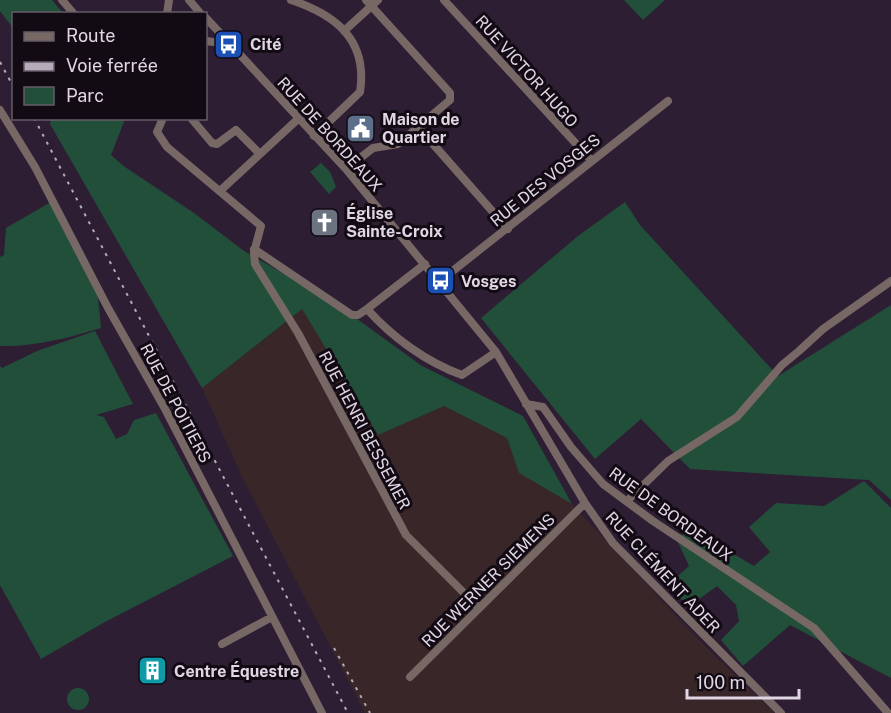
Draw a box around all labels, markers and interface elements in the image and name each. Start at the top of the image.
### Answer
legend [12,12,207,120]
street label: RUE VICTOR HUGO [471,12,582,131]
text: Route [66,25,115,46]
bus stop icon: Cité [213,28,245,60]
place label: Cité [250,35,281,54]
text: Voie ferrée [66,55,158,76]
street label: RUE DE BORDEAUX [273,73,386,196]
text: Parc [66,85,104,106]
place label: Maison de Quartier [382,110,460,147]
public building icon: Maison de Quartier [345,112,377,144]
street label: RUE DES VOSGES [486,130,604,231]
place label: Église Sainte-Croix [346,203,443,241]
church icon: Église Sainte-Croix [309,206,341,238]
bus stop icon: Vosges [424,265,456,297]
place label: Vosges [461,272,516,291]
street label: RUE DE POITIERS [136,340,215,466]
street label: RUE HENRI BESSEMER [315,348,414,513]
street label: RUE DE BORDEAUX [605,463,736,565]
street label: RUE CLÉMENT ADER [602,507,724,637]
street label: RUE WERNER SIEMENS [418,510,559,651]
building icon: Centre Équestre [137,655,169,687]
place label: Centre Équestre [174,661,299,681]
scale bar [687,662,800,700]
text: 100 m [696,672,745,693]

